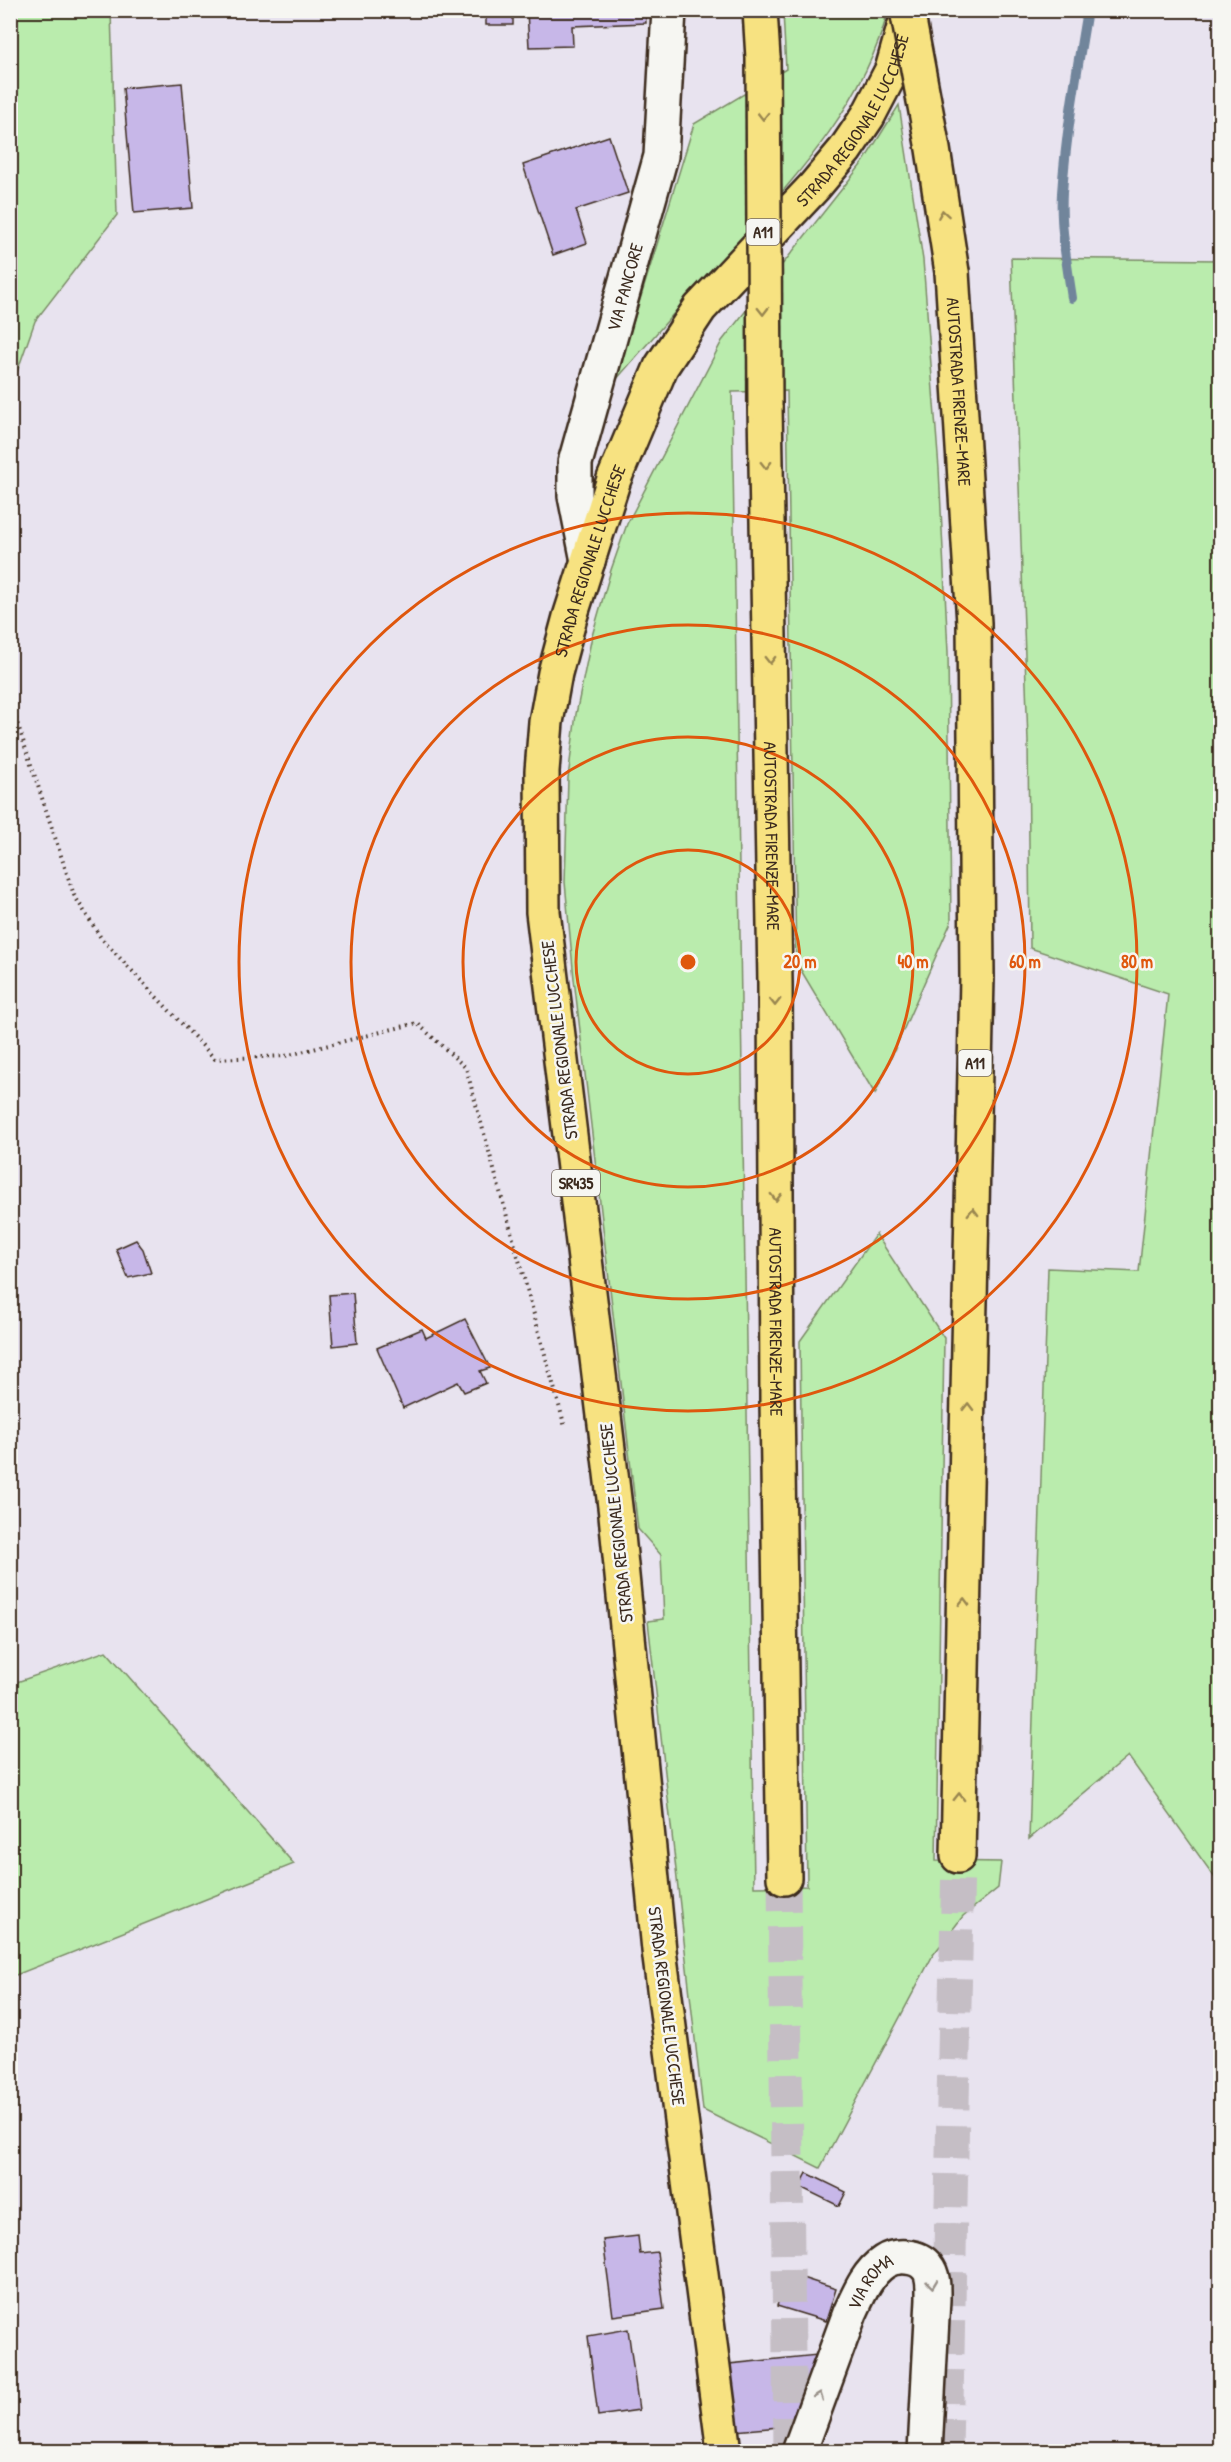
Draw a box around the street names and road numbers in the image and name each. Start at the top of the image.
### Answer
street label: STRADA REGIONALE LUCCHESE [790,31,914,212]
road number: A11 [746,219,780,245]
street label: VIA PANCORE [600,240,649,334]
street label: AUTOSTRADA FIRENZE-MARE [941,297,978,487]
street label: STRADA REGIONALE LUCCHESE [547,461,631,660]
street label: AUTOSTRADA FIRENZE-MARE [758,741,787,931]
street label: STRADA REGIONALE LUCCHESE [534,939,584,1141]
road number: A11 [958,1050,992,1076]
road number: SR435 [552,1170,600,1196]
street label: AUTOSTRADA FIRENZE-MARE [764,1227,790,1417]
street label: STRADA REGIONALE LUCCHESE [593,1422,639,1624]
street label: STRADA REGIONALE LUCCHESE [642,1905,692,2107]
street label: VIA ROMA [841,2247,897,2313]

